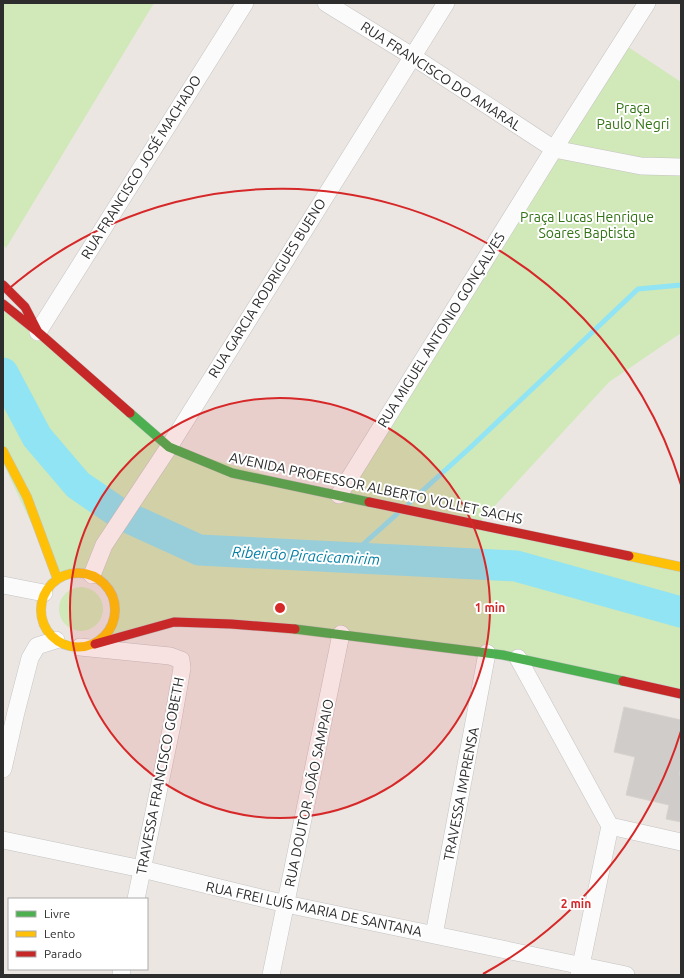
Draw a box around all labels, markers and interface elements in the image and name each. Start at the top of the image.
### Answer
street label: RUA FRANCISCO DO AMARAL [358,18,524,134]
street label: RUA FRANCISCO JOSÉ MACHADO [77,72,204,262]
park label: Praça Paulo Negri [597,100,669,132]
street label: RUA GARCIA RODRIGUES BUENO [205,195,329,381]
park label: Praça Lucas Henrique Soares Baptista [520,209,654,241]
street label: RUA MIGUEL ANTONIO GONÇALVES [374,230,508,430]
street label: AVENIDA PROFESSOR ALBERTO VOLLET SACHS [228,449,524,527]
water label: Ribeirão Piracicamirim [232,543,380,568]
centre of rings [273,601,287,615]
text: 1 min [475,601,505,614]
street label: TRAVESSA FRANCISCO GOBETH [133,676,187,876]
street label: RUA DOUTOR JOÃO SAMPAIO [280,697,337,888]
street label: TRAVESSA IMPRENSA [440,726,482,862]
street label: RUA FREI LUÍS MARIA DE SANTANA [204,877,424,940]
text: 2 min [561,897,591,910]
legend [8,898,148,970]
text: Livre [44,907,70,920]
text: Lento [44,927,75,940]
text: Parado [44,947,82,960]

